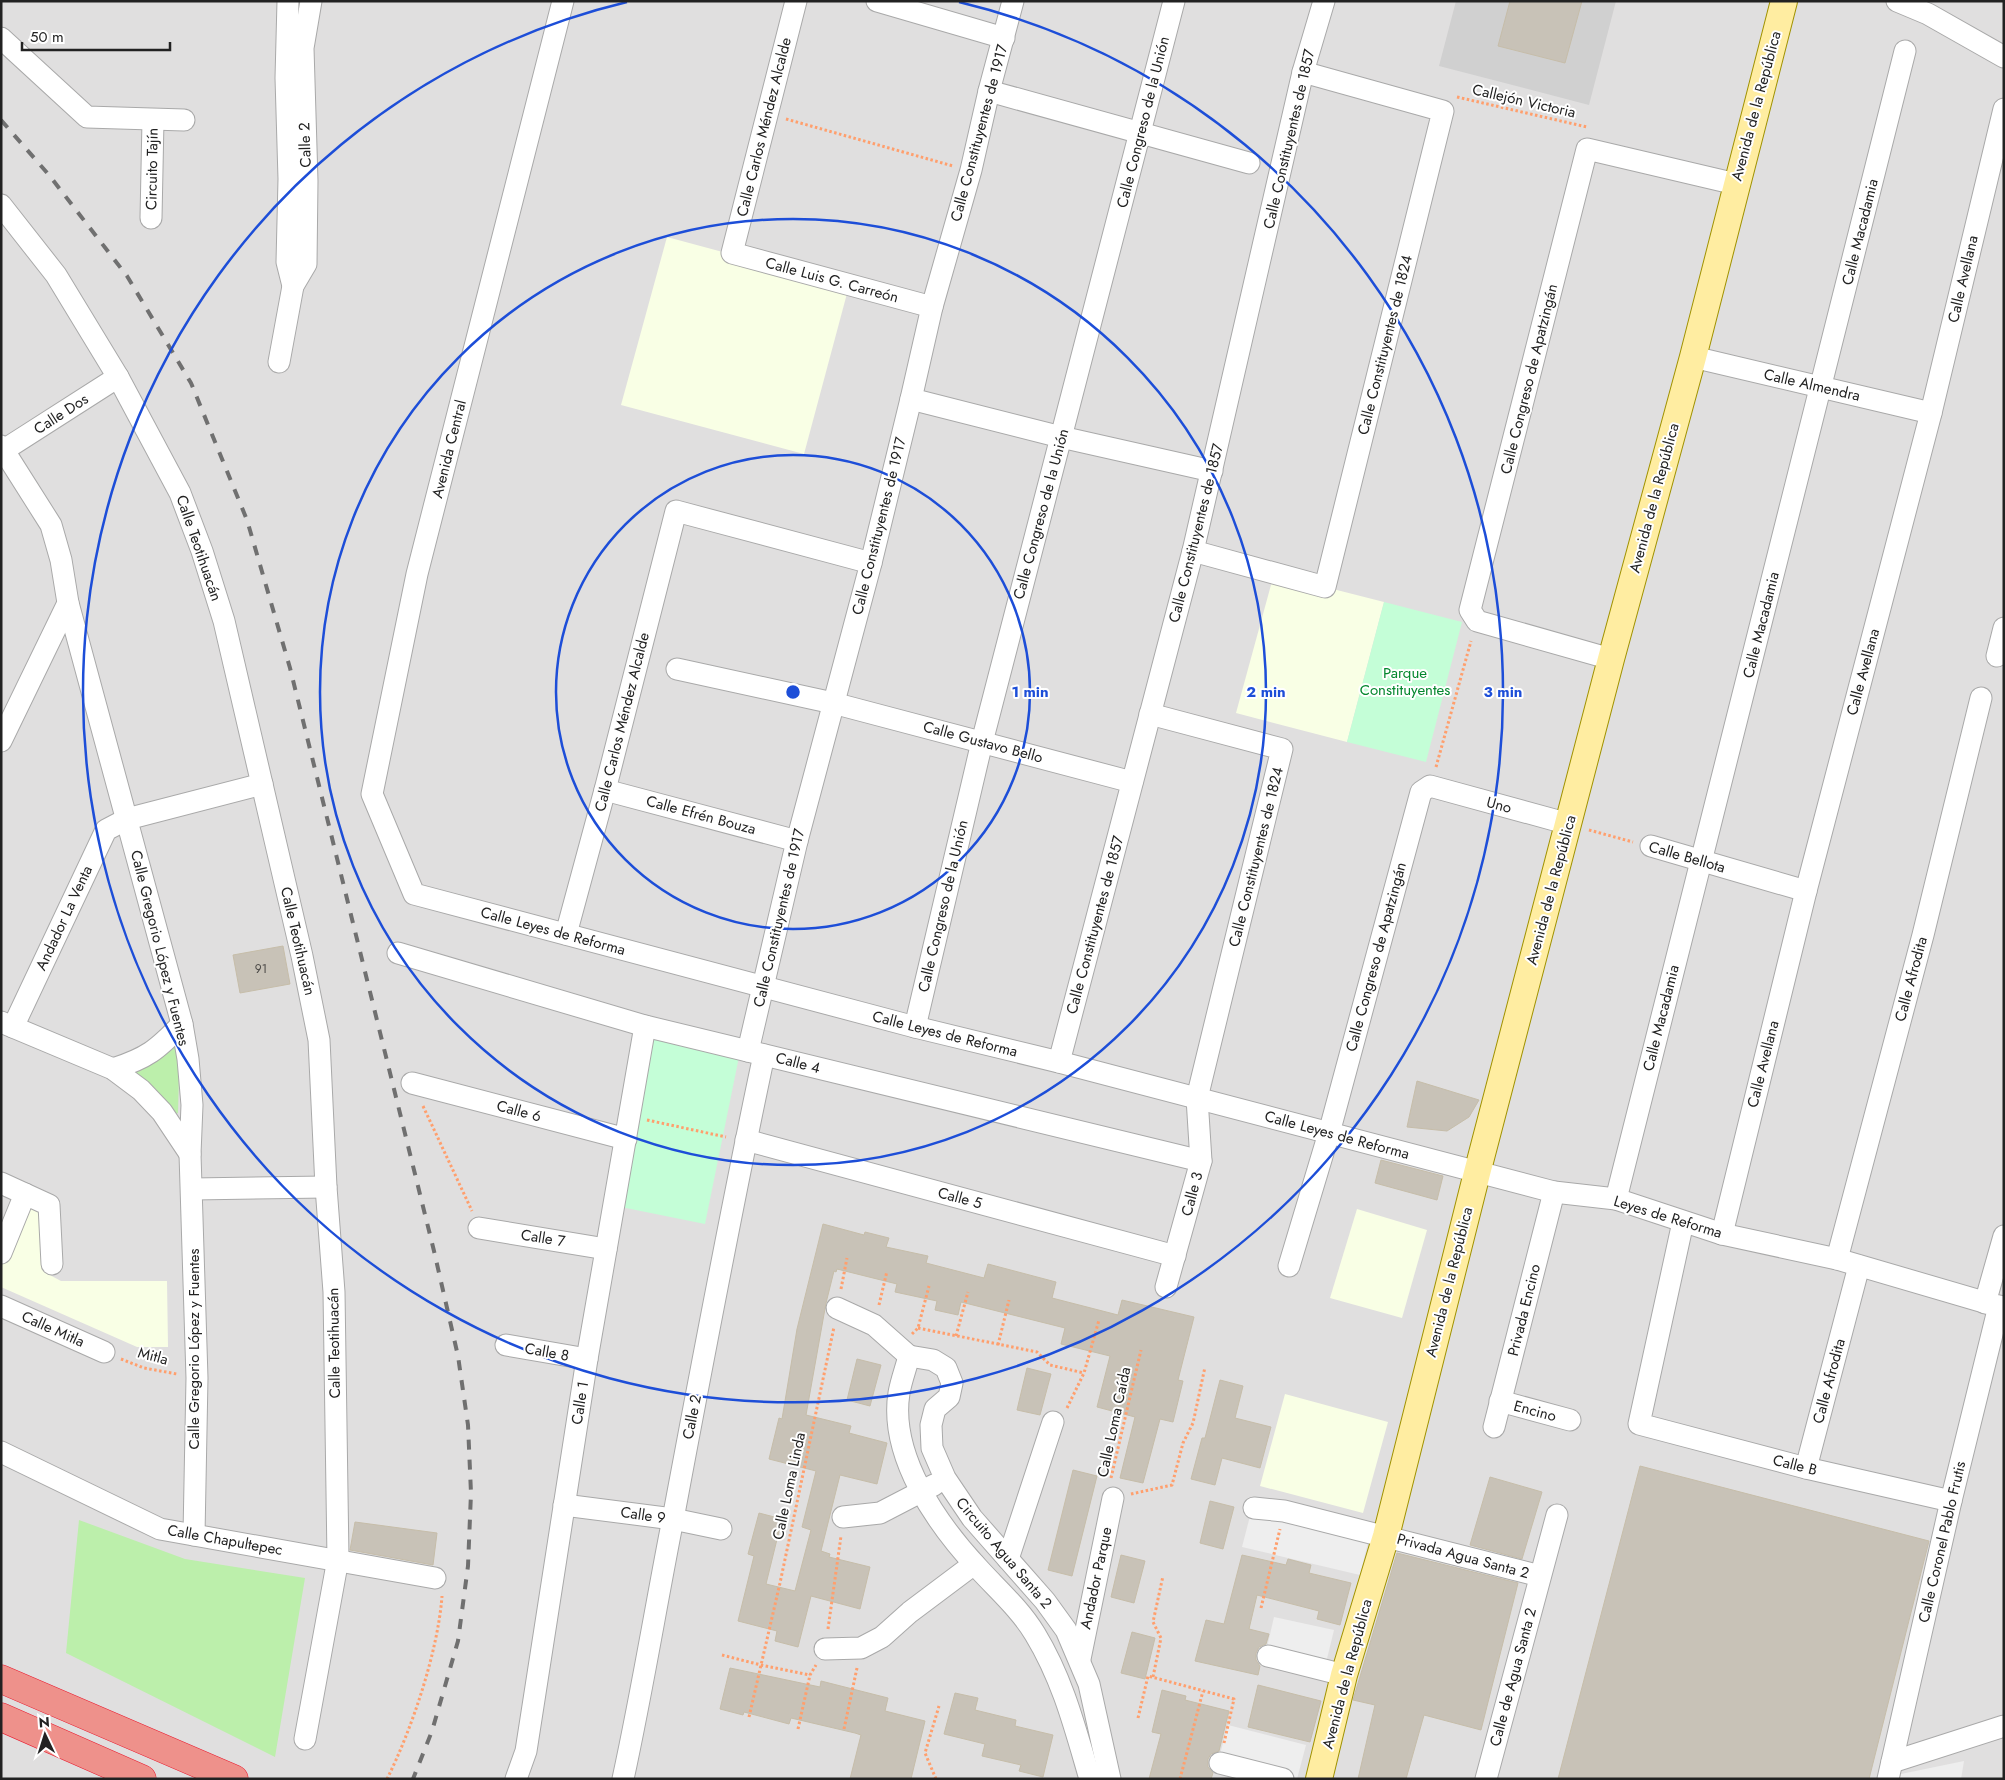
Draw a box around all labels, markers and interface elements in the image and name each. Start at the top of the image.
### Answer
scale bar [22,20,170,52]
text: 50 m [30,26,64,48]
street label: Avenida de la República [1725,29,1787,183]
street label: Calle Congreso de la Unión [1111,34,1175,210]
street label: Calle Carlos Méndez Alcalde [731,35,797,219]
street label: Calle Constituyentes de 1917 [945,42,1013,224]
street label: Calle Constituyentes de 1857 [1258,47,1320,231]
street label: Callejón Victoria [1470,78,1578,124]
street label: Calle 2 [293,122,317,168]
street label: Circuito Tajín [140,128,164,210]
street label: Calle Macadamia [1836,176,1884,288]
street label: Calle Avellana [1942,233,1984,325]
street label: Calle Luis G. Carreón [763,252,901,308]
street label: Calle Constituyentes de 1824 [1352,252,1418,437]
street label: Calle Congreso de Apatzingán [1495,282,1563,476]
street label: Calle Almendra [1762,363,1862,407]
street label: Calle Dos [29,388,93,440]
street label: Avenida Central [426,398,472,500]
street label: Avenida de la República [1623,421,1685,575]
street label: Calle Congreso de la Unión [1008,426,1074,602]
street label: Calle Constituyentes de 1917 [846,435,912,617]
street label: Calle Constituyentes de 1857 [1163,441,1229,625]
street label: Calle Teotihuacán [171,492,227,604]
street label: Calle Macadamia [1737,569,1785,681]
street label: Calle Avellana [1841,626,1885,718]
street label: Calle Carlos Méndez Alcalde [589,630,655,814]
park label: Parque Constituyentes [1360,662,1450,701]
text: 1 min [1011,681,1049,703]
text: 2 min [1246,681,1286,703]
text: 3 min [1484,681,1522,703]
centre of rings [784,683,802,701]
street label: Calle Gustavo Bello [921,715,1045,769]
street label: Calle Constituyentes de 1824 [1223,764,1289,949]
street label: Calle Efrén Bouza [644,790,758,840]
street label: Uno [1484,791,1514,819]
street label: Avenida de la República [1520,813,1582,967]
street label: Calle Congreso de la Unión [912,818,974,994]
street label: Calle Constituyentes de 1917 [748,826,810,1009]
street label: Calle Constituyentes de 1857 [1061,833,1129,1017]
street label: Calle Bellota [1646,836,1728,878]
street label: Calle Gregorio López y Fuentes [125,848,195,1048]
street label: Calle Congreso de Apatzingán [1340,860,1412,1054]
street label: Andador La Venta [30,862,98,974]
street label: Calle Teotihuacán [275,885,321,997]
street label: Calle Leyes de Reforma [478,901,628,961]
street label: Calle Afrodita [1889,934,1933,1024]
house number: 91 [255,960,267,978]
street label: Calle Macadamia [1637,962,1685,1074]
street label: Calle Leyes de Reforma [870,1005,1020,1063]
street label: Calle Avellana [1742,1018,1784,1110]
street label: Calle 4 [773,1047,823,1079]
street label: Calle 6 [494,1095,544,1127]
street label: Calle Leyes de Reforma [1262,1105,1412,1165]
street label: Calle 3 [1176,1170,1208,1218]
street label: Calle 5 [935,1182,985,1214]
street label: Leyes de Reforma [1611,1190,1725,1244]
street label: Avenida de la República [1420,1205,1478,1359]
street label: Calle 7 [519,1224,567,1252]
street label: Calle Gregorio López y Fuentes [183,1249,205,1449]
street label: Privada Encino [1502,1262,1546,1358]
street label: Calle Teotihuacán [322,1287,346,1399]
street label: Calle Mitla [18,1305,88,1353]
street label: Calle Afrodita [1807,1336,1851,1426]
street label: Calle 8 [523,1337,571,1367]
street label: Mitla [136,1341,170,1371]
street label: Calle Loma Caída [1092,1365,1136,1479]
street label: Calle 1 [566,1380,594,1426]
street label: Calle 2 [677,1393,707,1441]
street label: Encino [1511,1395,1559,1427]
street label: Calle Loma Linda [767,1430,811,1542]
street label: Calle B [1771,1449,1819,1481]
street label: Calle Coronel Pablo Frutis [1913,1459,1971,1625]
street label: Circuito Agua Santa 2 [951,1492,1057,1614]
street label: Calle 9 [619,1501,667,1529]
street label: Calle Chapultepec [166,1519,284,1561]
street label: Andador Parque [1074,1525,1118,1631]
street label: Privada Agua Santa 2 [1394,1528,1532,1584]
street label: Avenida de la República [1316,1597,1378,1751]
street label: Calle de Agua Santa 2 [1484,1605,1542,1749]
north arrow [20,1710,70,1760]
text: N [38,1712,50,1732]

